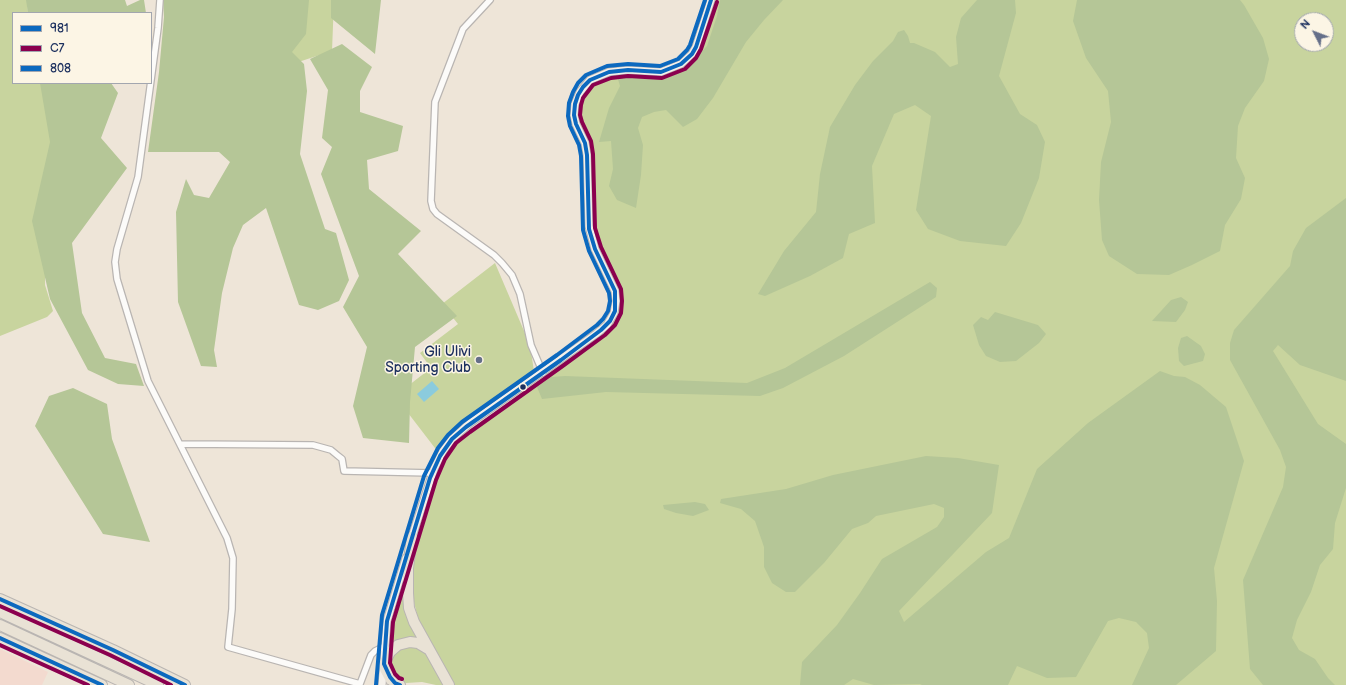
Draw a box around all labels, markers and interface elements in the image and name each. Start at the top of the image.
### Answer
legend [12,12,152,84]
north arrow [1294,12,1334,52]
text: N [1298,17,1313,32]
text: 981 [50,21,69,36]
text: C7 [50,41,64,56]
text: 808 [50,61,71,76]
place label: Gli Ulivi Sporting Club [385,344,471,376]
marker: Gli Ulivi Sporting Club [474,355,484,365]
unlabelled marker [518,382,528,392]

